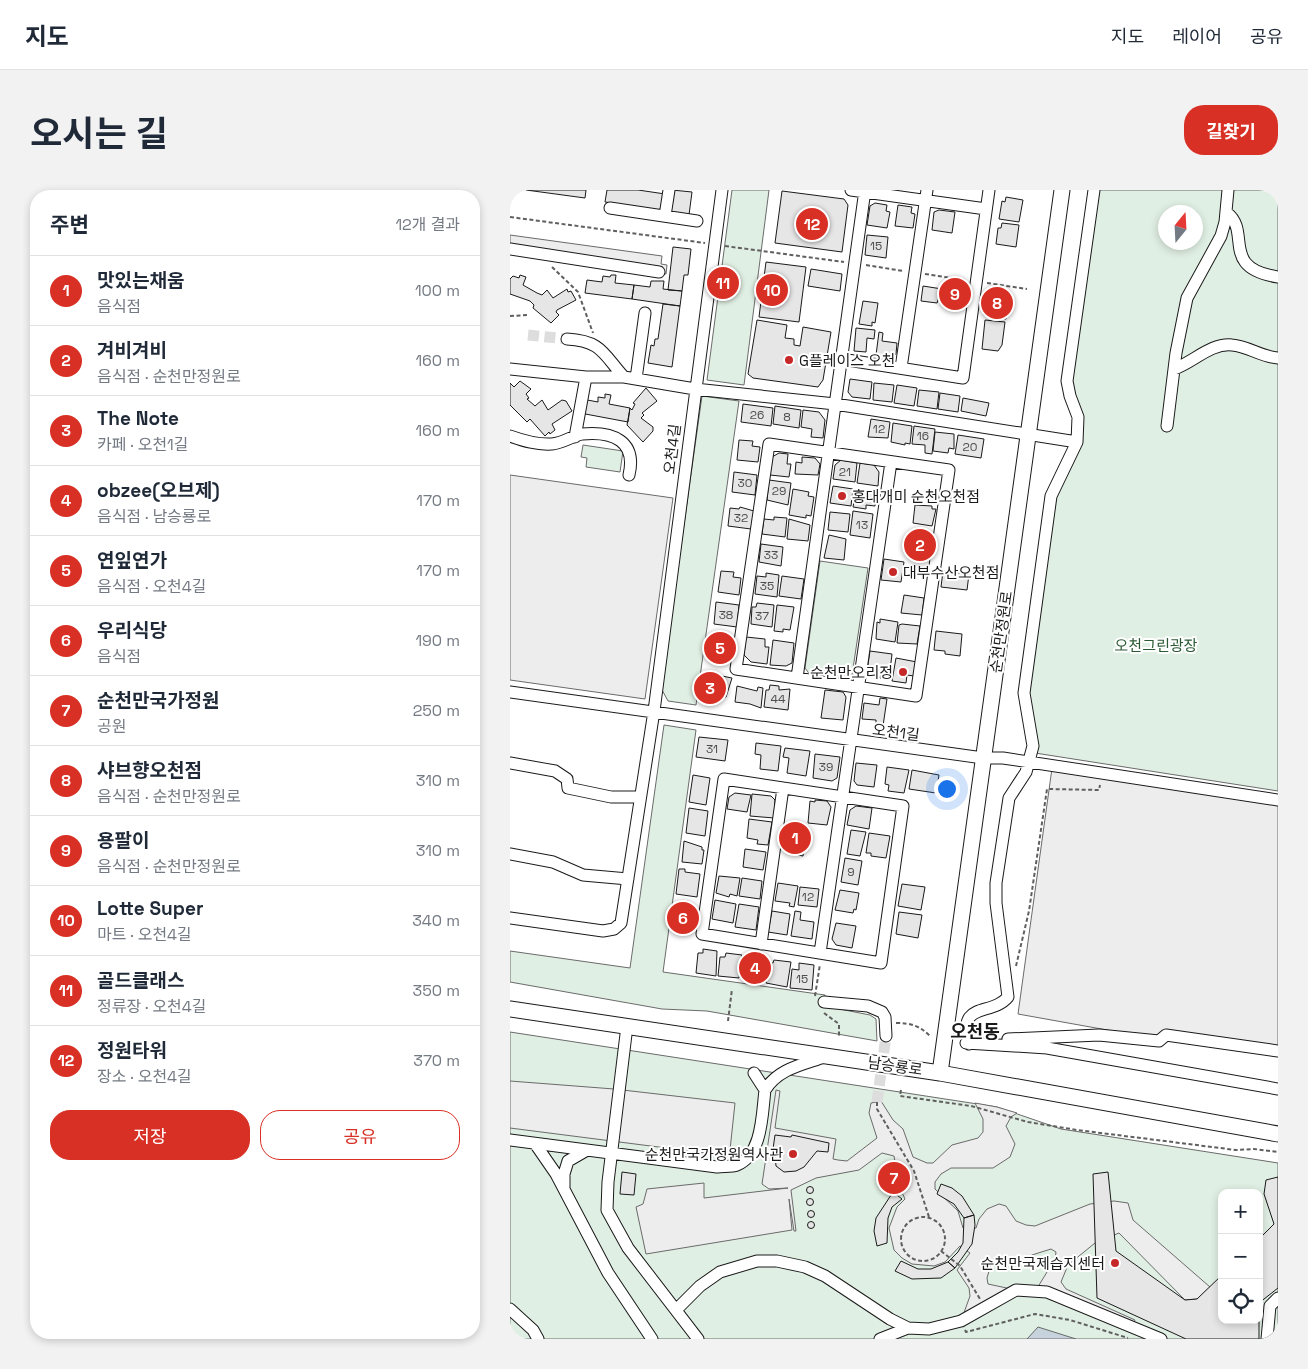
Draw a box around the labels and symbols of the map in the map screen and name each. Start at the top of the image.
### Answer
pin: 12 [796,205,828,243]
north arrow [1158,205,1203,250]
house number: 15 [870,238,882,254]
pin: 11 [707,264,739,302]
pin: 10 [756,271,788,309]
pin: 9 [939,275,971,313]
pin: 8 [981,284,1013,322]
place label: G플레이스 오천 [799,351,896,370]
marker: G플레이스 오천 [783,354,795,366]
house number: 26 [750,407,764,423]
house number: 8 [783,409,791,425]
house number: 12 [873,421,885,437]
street label: 오천4길 [659,423,685,475]
house number: 16 [917,428,929,444]
house number: 20 [963,439,977,455]
house number: 21 [839,464,851,480]
house number: 30 [738,475,752,491]
house number: 29 [772,483,786,499]
place label: 홍대개미 순천오천점 [852,487,980,506]
marker: 홍대개미 순천오천점 [836,490,848,502]
house number: 32 [734,510,748,526]
house number: 13 [856,517,868,533]
pin: 2 [904,526,936,564]
house number: 33 [764,547,778,563]
place label: 대부수산오천점 [903,563,1000,582]
marker: 대부수산오천점 [887,566,899,578]
house number: 35 [760,578,774,594]
street label: 순천만정원로 [986,590,1016,674]
house number: 38 [719,607,733,623]
house number: 37 [755,608,769,624]
pin: 5 [704,629,736,667]
park label: 오천그린광장 [1115,636,1198,655]
place label: 순천만오리정 [810,663,893,682]
marker: 순천만오리정 [897,666,909,678]
pin: 3 [694,669,726,707]
house number: 44 [770,691,786,707]
street label: 오천1길 [871,720,921,744]
house number: 31 [706,741,718,757]
house number: 39 [819,759,833,775]
your location [934,776,960,802]
pin: 1 [779,819,811,857]
house number: 9 [847,864,855,880]
house number: 12 [802,889,814,905]
pin: 6 [667,899,699,937]
pin: 4 [739,949,771,987]
house number: 15 [796,971,808,987]
district label: 오천동 [950,1020,1000,1043]
street label: 남승룡로 [866,1053,924,1079]
place label: 순천만국가정원역사관 [645,1145,783,1164]
marker: 순천만국가정원역사관 [787,1148,799,1160]
pin: 7 [878,1159,910,1197]
place label: 순천만국제습지센터 [981,1254,1105,1273]
marker: 순천만국제습지센터 [1109,1257,1121,1269]

